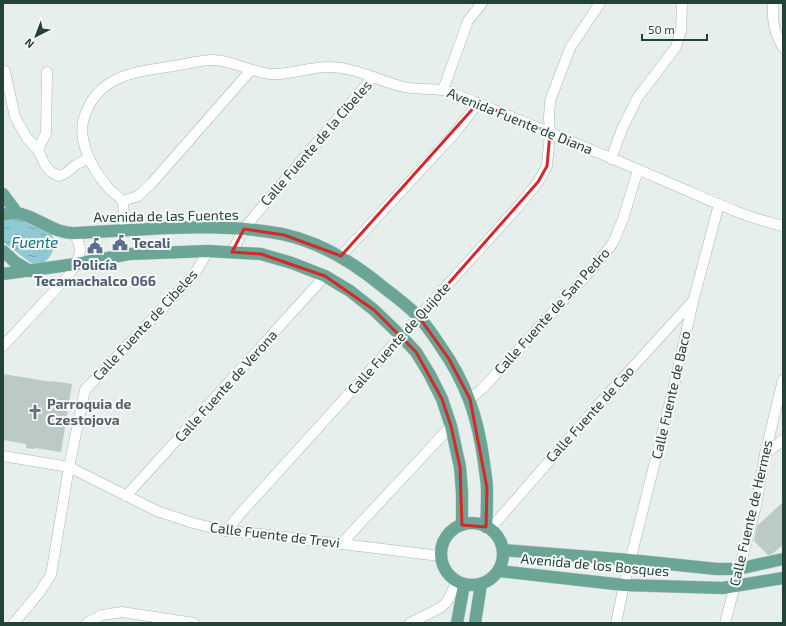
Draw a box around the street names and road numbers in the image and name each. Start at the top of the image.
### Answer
street label: Calle Fuente de la Cibeles [256,76,375,209]
street label: Avenida Fuente de Diana [445,84,596,158]
street label: Avenida de las Fuentes [93,206,239,225]
street label: Calle Fuente de San Pedro [490,244,613,377]
street label: Calle Fuente de Cibeles [89,265,201,384]
street label: Calle Fuente de Quijote [344,278,454,397]
street label: Calle Fuente de Verona [171,326,280,445]
street label: Calle Fuente de Baco [647,329,694,461]
street label: Calle Fuente de Cao [542,362,637,465]
street label: Calle Fuente de Hermes [725,438,776,588]
street label: Calle Fuente de Trevi [209,518,341,551]
street label: Avenida de los Bosques [520,550,670,579]

